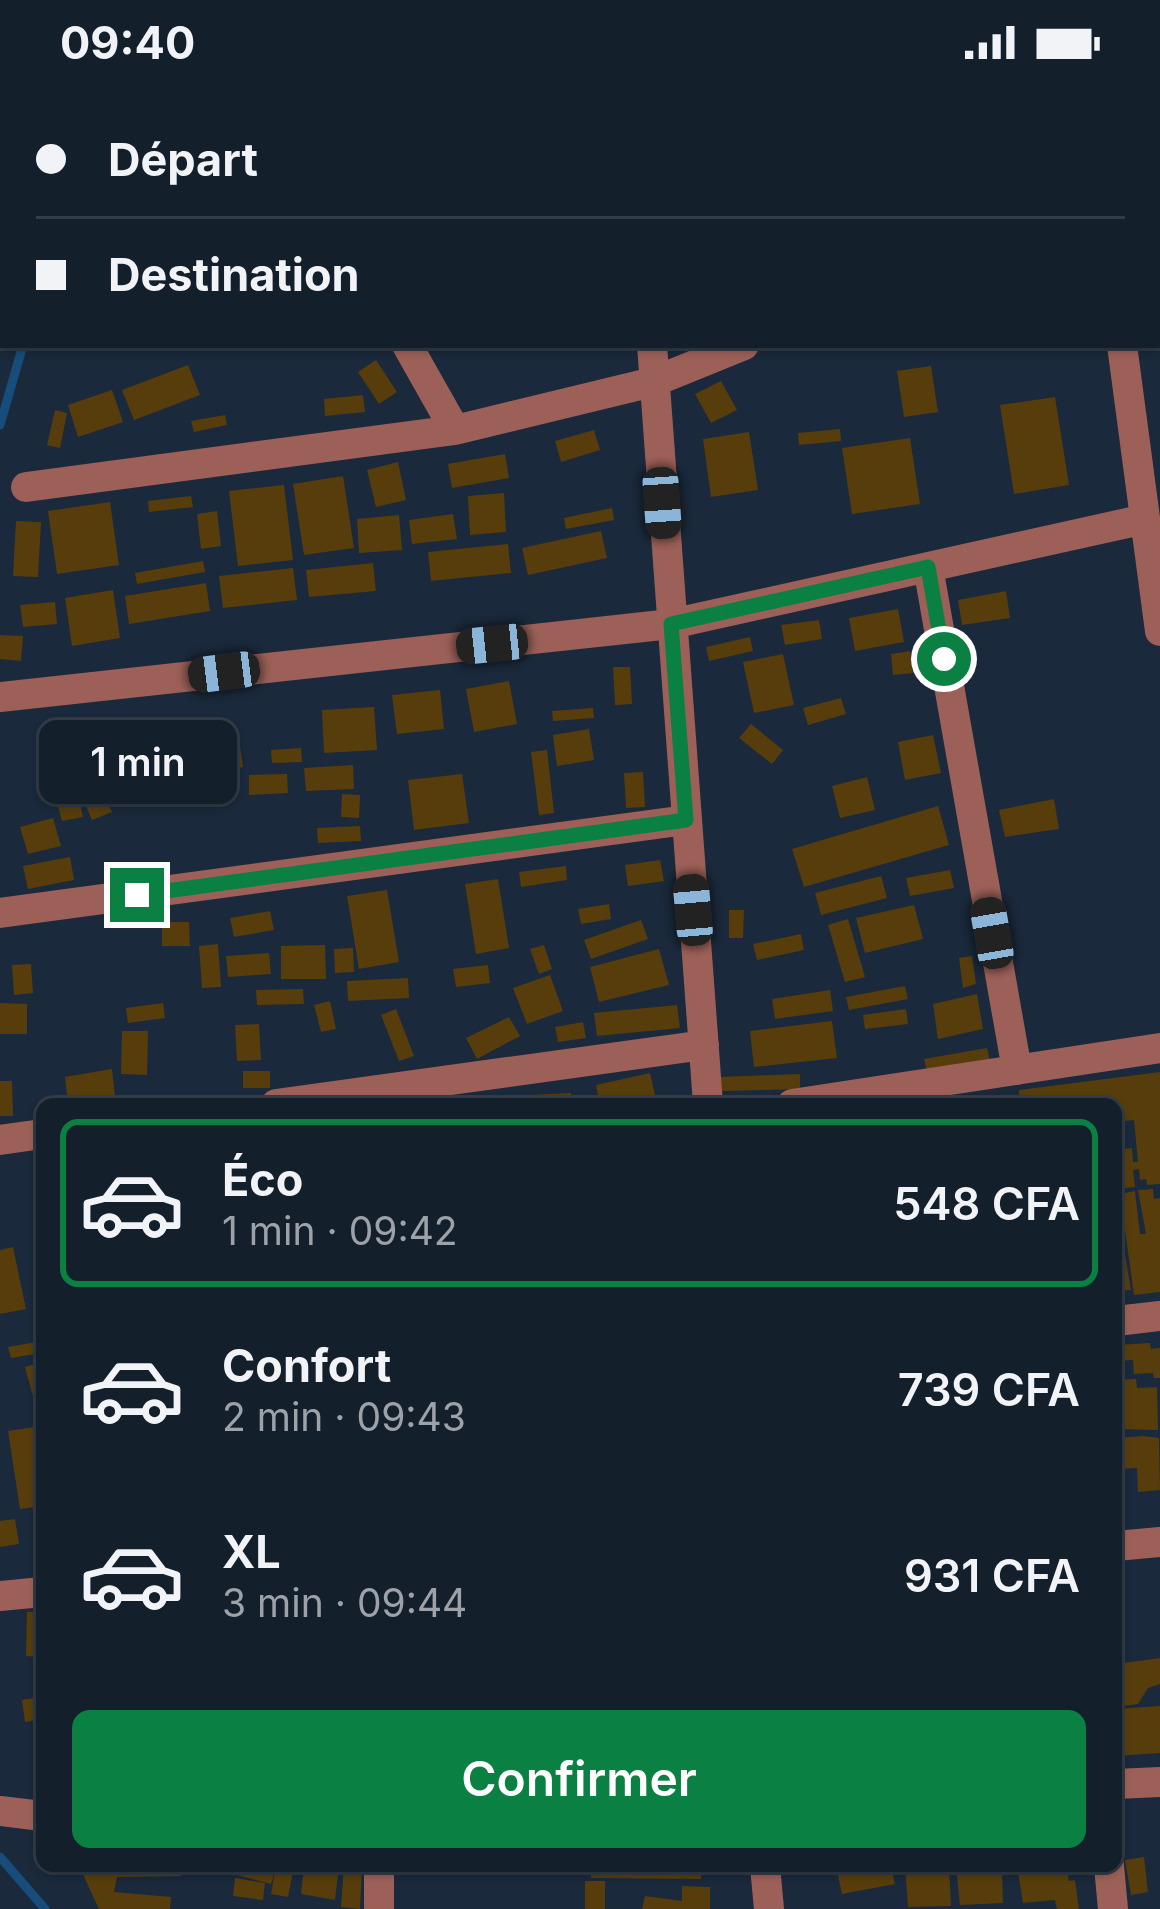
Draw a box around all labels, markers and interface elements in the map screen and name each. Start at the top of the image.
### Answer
text: 09:40 [60,15,195,70]
text: Départ [108,132,258,187]
text: Destination [108,247,360,302]
car [642,466,682,540]
car [454,622,530,666]
route start [917,632,971,686]
car [186,650,262,694]
callout: 1 min [38,721,236,805]
text: 1 min [90,738,186,785]
route end [110,868,164,922]
car [672,873,714,947]
car [968,894,1016,972]
icon: car [78,1149,186,1257]
text: Éco [222,1152,303,1207]
text: 548 CFA [893,1176,1080,1231]
text: 1 min · 09:42 [222,1207,458,1254]
icon: car [78,1335,186,1443]
text: Confort [222,1338,391,1393]
text: 739 CFA [898,1362,1080,1417]
text: 2 min · 09:43 [222,1393,466,1440]
icon: car [78,1521,186,1629]
text: XL [222,1524,281,1579]
text: 931 CFA [904,1548,1080,1603]
text: 3 min · 09:44 [222,1579,467,1626]
button: Confirmer [72,1710,1086,1848]

